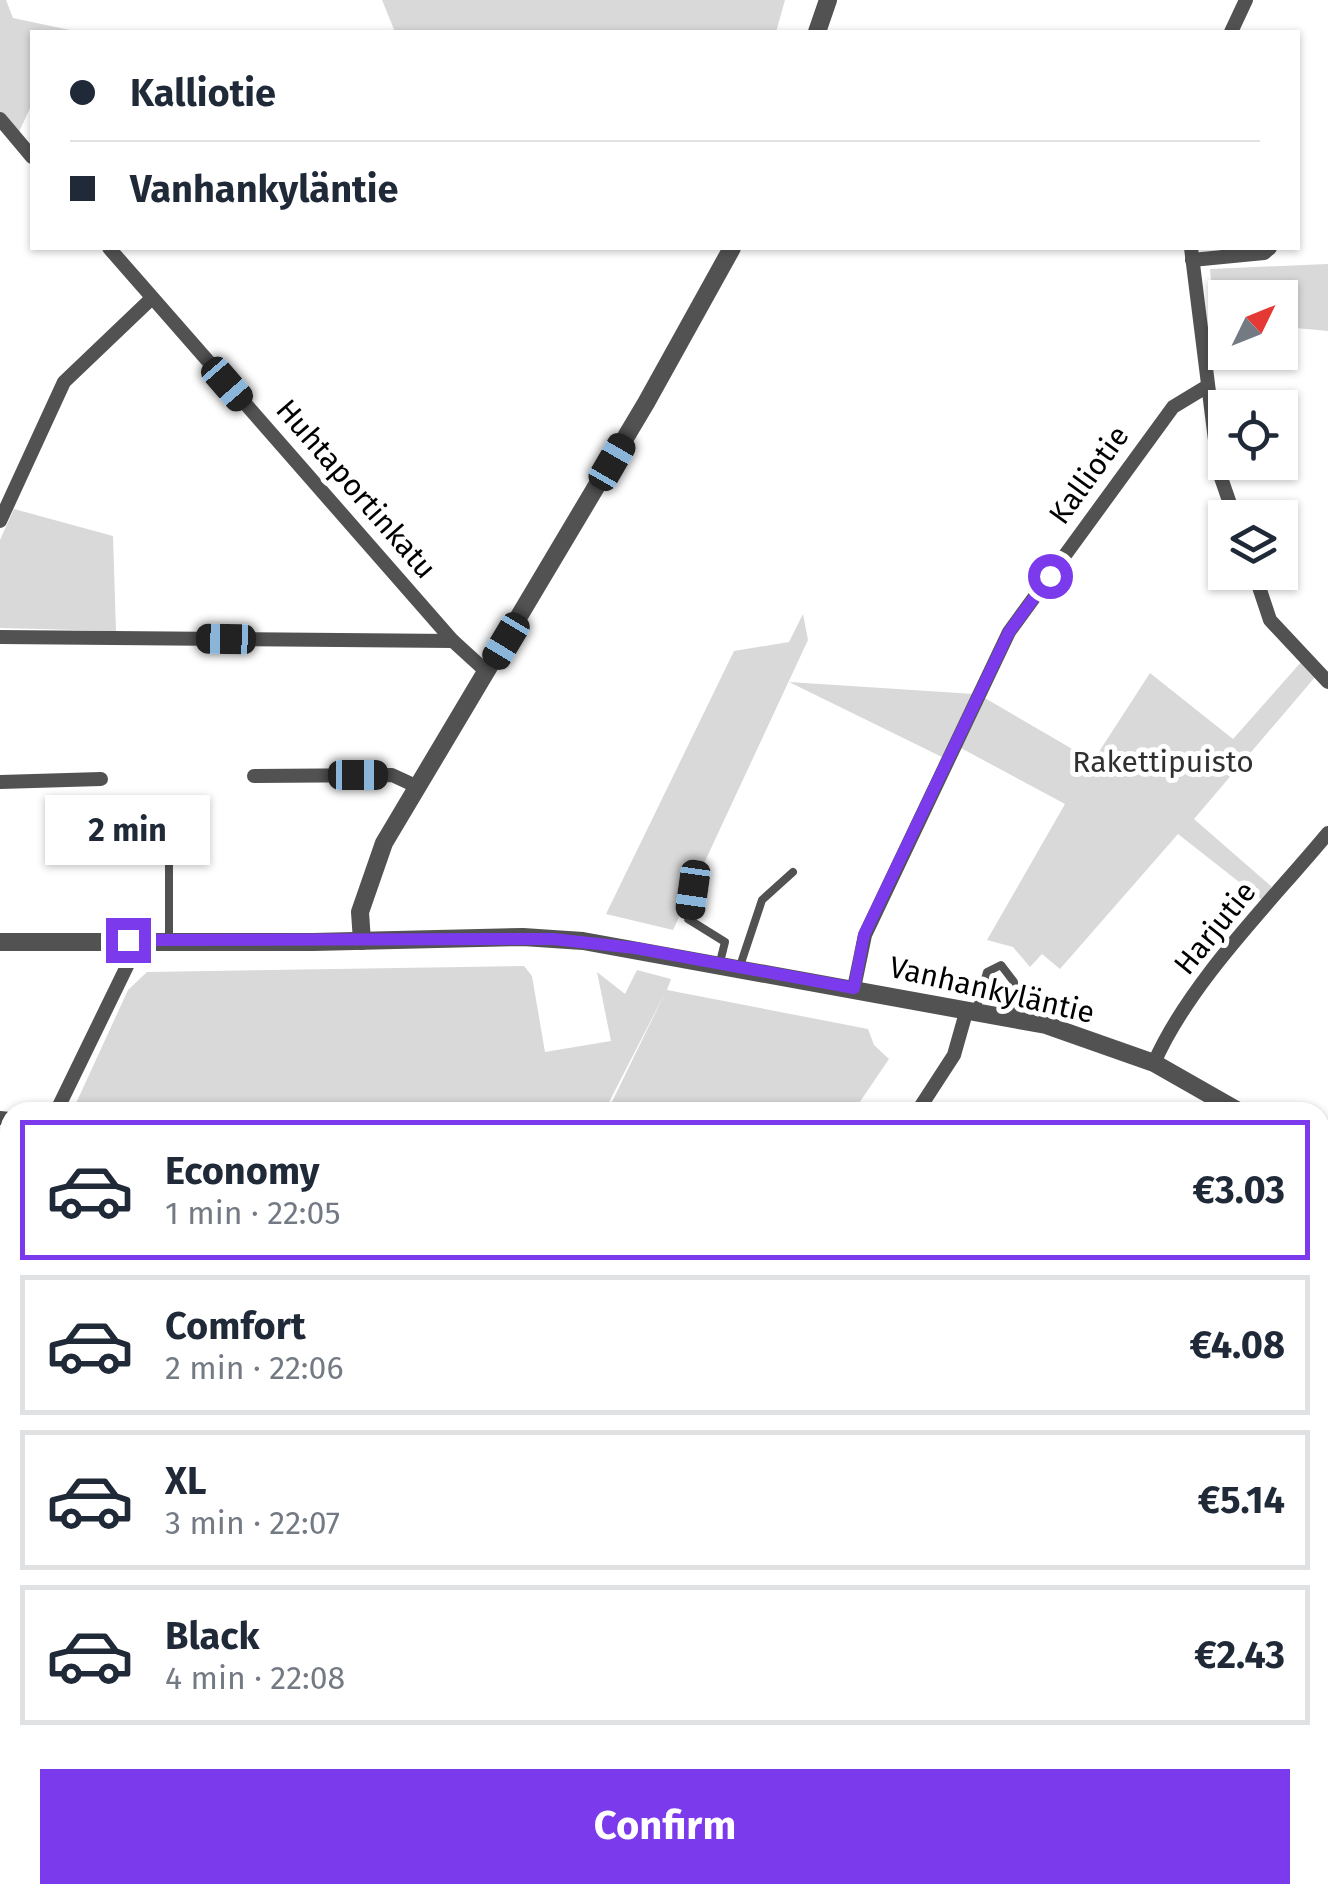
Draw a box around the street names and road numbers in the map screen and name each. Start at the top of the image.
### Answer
street label: Huhtaportinkatu [268,392,444,586]
street label: Kalliotie [1041,419,1137,531]
street label: Harjutie [1167,874,1263,982]
street label: Vanhankyläntie [886,949,1098,1031]

